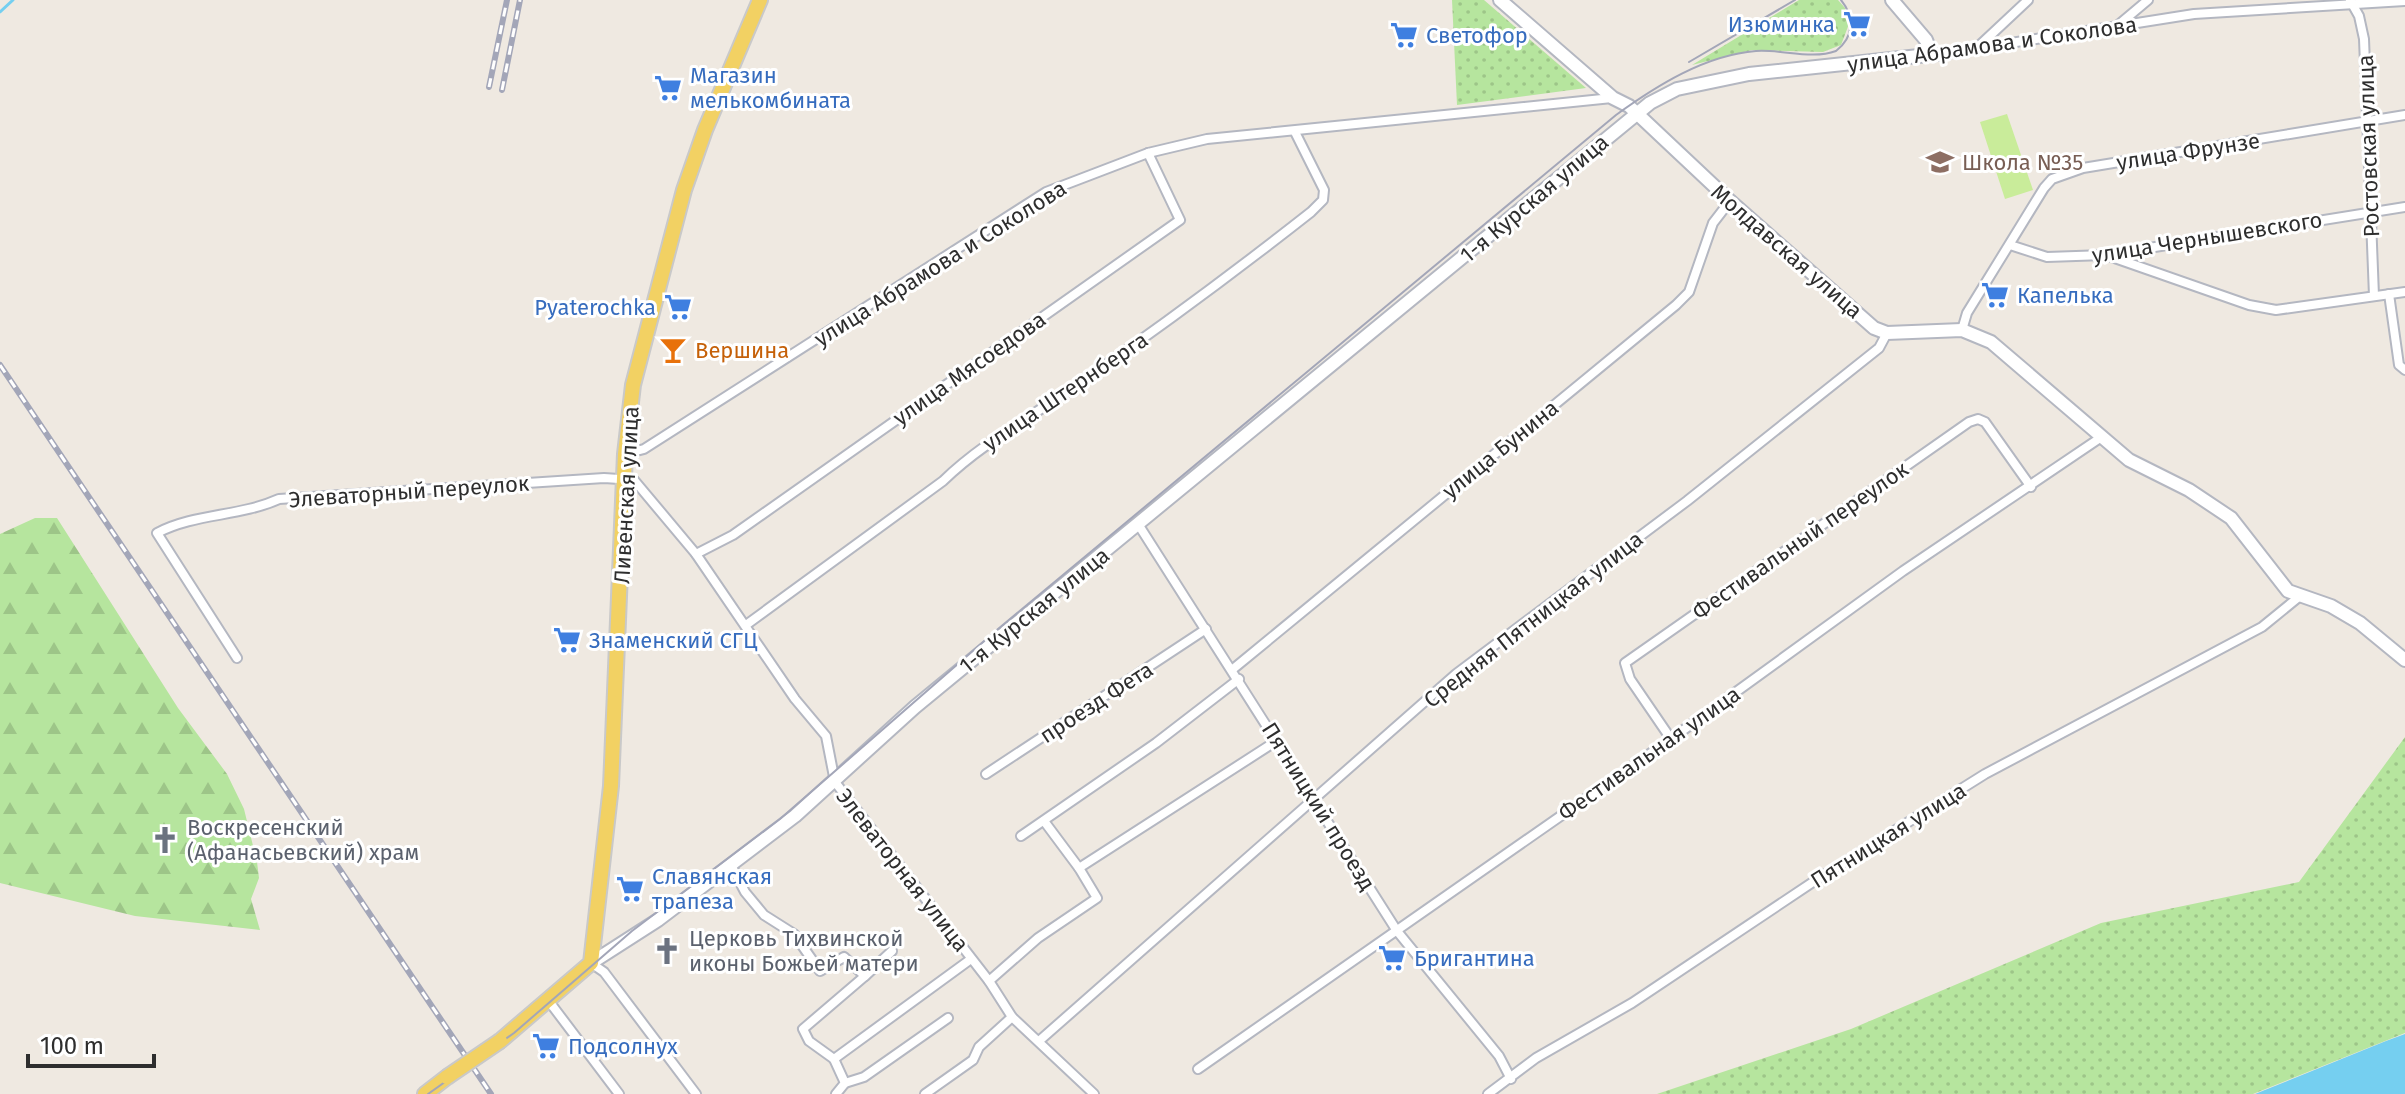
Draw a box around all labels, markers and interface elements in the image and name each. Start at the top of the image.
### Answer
supermarket icon: Изюминка [1842,9,1872,39]
place label: Изюминка [1728,11,1835,38]
street label: улица Абрамова и Соколова [1846,11,2139,78]
supermarket icon: Светофор [1389,20,1419,50]
place label: Светофор [1426,22,1528,49]
street label: Ростовская улица [2352,54,2385,238]
place label: Магазин мелькомбината [690,62,851,114]
supermarket icon: Магазин мелькомбината [653,73,683,103]
street label: улица Фрунзе [2114,127,2262,176]
street label: 1-я Курская улица [1455,128,1614,268]
school or university icon: Школа №35 [1925,147,1955,177]
place label: Школа №35 [1962,149,2083,176]
street label: улица Абрамова и Соколова [809,175,1071,352]
street label: Молдавская улица [1705,178,1868,324]
street label: улица Чернышевского [2090,206,2324,269]
supermarket icon: Капелька [1980,280,2010,310]
place label: Капелька [2017,282,2114,309]
supermarket icon: Pyaterochka [663,292,693,322]
place label: Pyaterochka [534,294,656,321]
street label: улица Мясоедова [888,306,1051,431]
street label: улица Штернберга [978,326,1153,457]
bar icon: Вершина [658,335,688,365]
place label: Вершина [695,337,789,364]
street label: улица Бунина [1437,394,1564,505]
street label: Ливенская улица [608,406,645,585]
street label: Фестивальный переулок [1687,455,1914,625]
street label: Элеваторный переулок [288,470,531,513]
street label: Средняя Пятницкая улица [1418,525,1648,713]
street label: 1-я Курская улица [954,542,1115,679]
supermarket icon: Знаменский СГЦ [552,625,582,655]
place label: Знаменский СГЦ [589,627,758,654]
street label: проезд Фета [1035,656,1158,749]
street label: Фестивальная улица [1553,680,1746,826]
street label: Пятницкий проезд [1256,717,1381,895]
street label: Пятницкая улица [1806,777,1971,894]
street label: Элеваторная улица [831,783,975,957]
place label: Воскресенский (Афанасьевский) храм [187,814,419,866]
church icon: Воскресенский (Афанасьевский) храм [150,825,180,855]
place label: Славянская трапеза [652,863,772,915]
supermarket icon: Славянская трапеза [615,874,645,904]
place label: Церковь Тихвинской иконы Божьей матери [689,925,919,977]
church icon: Церковь Тихвинской иконы Божьей матери [652,936,682,966]
supermarket icon: Бригантина [1377,943,1407,973]
place label: Бригантина [1414,945,1535,972]
scale bar [28,1018,154,1068]
supermarket icon: Подсолнух [531,1031,561,1061]
text: 100 m [40,1032,104,1060]
place label: Подсолнух [568,1033,678,1060]

